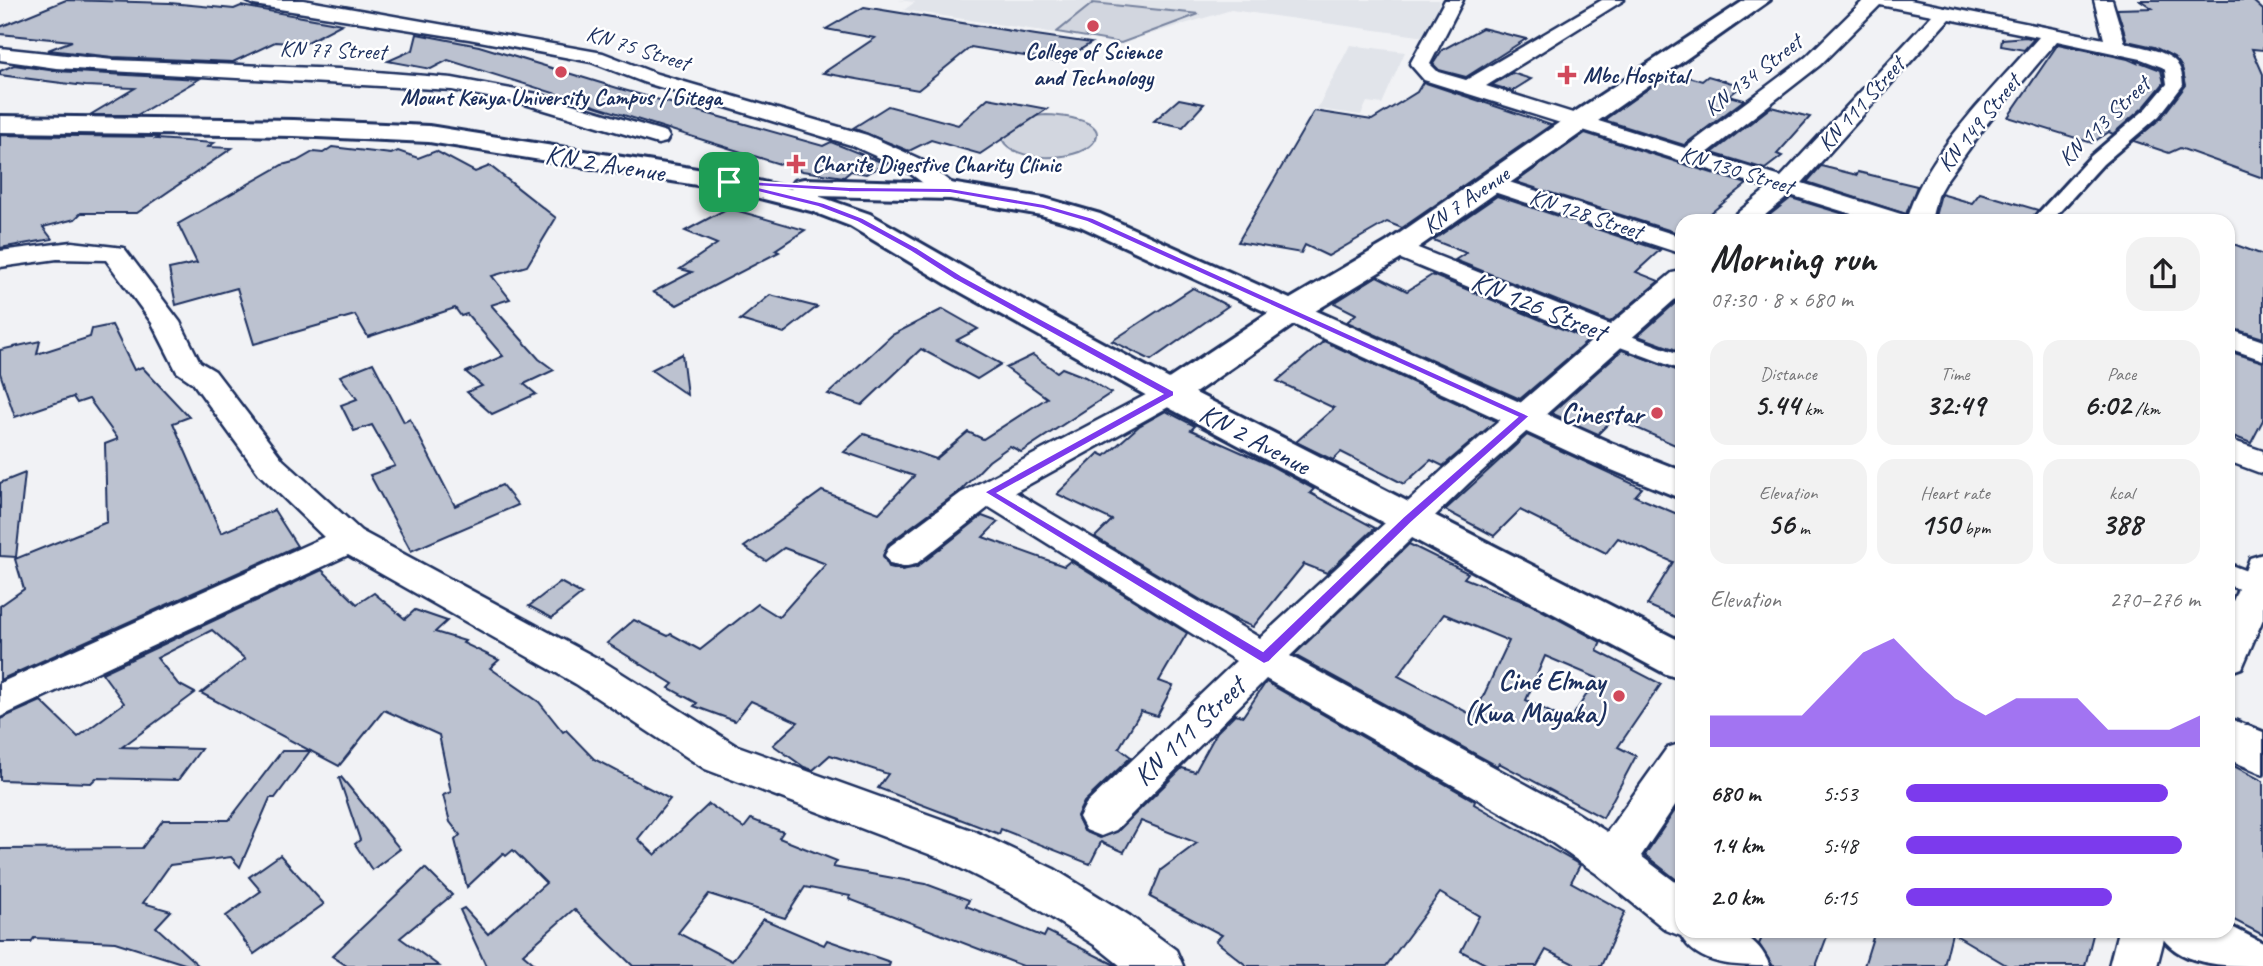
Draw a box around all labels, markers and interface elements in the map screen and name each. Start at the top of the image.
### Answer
marker: College of Science and Technology [1085,18,1101,34]
street label: KN 75 Street [583,19,696,78]
street label: KN 134 Street [1698,26,1811,122]
street label: KN 77 Street [279,34,390,66]
place label: College of Science and Technology [1025,37,1163,92]
street label: KN 111 Street [1811,48,1913,157]
place label: Mbc Hospital [1583,61,1693,90]
marker: Mount Kenya University Campus / Gitega [553,64,569,80]
marker: Mbc Hospital [1557,65,1577,85]
street label: KN 149 Street [1931,66,2029,177]
street label: KN 113 Street [2052,68,2158,172]
place label: Mount Kenya University Campus / Gitega [400,83,724,112]
street label: KN 2 Avenue [543,136,669,190]
street label: KN 130 Street [1677,139,1800,202]
place label: Charite Digestive Charity Clinic [812,150,1063,179]
pin [699,152,759,212]
marker: Charite Digestive Charity Clinic [786,154,806,174]
street label: KN 7 Avenue [1417,159,1516,240]
icon: arrive [710,163,748,201]
street label: KN 128 Street [1526,182,1649,247]
text: Morning run [1710,235,1876,282]
button: share [2126,237,2200,311]
street label: KN 126 Street [1467,263,1615,350]
text: 07:30 · 8 × 680 m [1710,285,1853,314]
text: Distance [1760,362,1817,386]
text: Time [1940,362,1970,386]
text: Pace [2107,362,2136,386]
text: 5.44 [1754,386,1800,424]
text: 32:49 [1925,386,1985,424]
text: 6:02 [2083,386,2130,424]
street label: KN 2 Avenue [1194,395,1318,484]
place label: Cinestar [1561,396,1646,431]
text: km [1800,397,1823,421]
text: /km [2130,397,2160,421]
marker: Cinestar [1649,405,1665,421]
text: Elevation [1759,481,1818,505]
text: Heart rate [1920,481,1990,505]
text: kcal [2109,481,2134,505]
text: 56 [1767,505,1794,543]
text: 150 [1920,505,1960,543]
text: 388 [2101,505,2142,543]
text: m [1794,516,1810,540]
text: bpm [1960,516,1990,540]
text: Elevation [1710,585,1781,614]
text: 270–276 m [2109,585,2200,614]
place label: Ciné Elmay (Kwa Mayaka) [1464,663,1608,731]
street label: KN 111 Street [1126,666,1255,793]
marker: Ciné Elmay (Kwa Mayaka) [1611,688,1627,704]
text: 680 m [1710,779,1760,808]
text: 5:53 [1822,779,1858,808]
text: 1.4 km [1710,831,1764,860]
text: 5:48 [1822,831,1858,860]
text: 2.0 km [1710,883,1764,912]
text: 6:15 [1822,883,1858,912]

